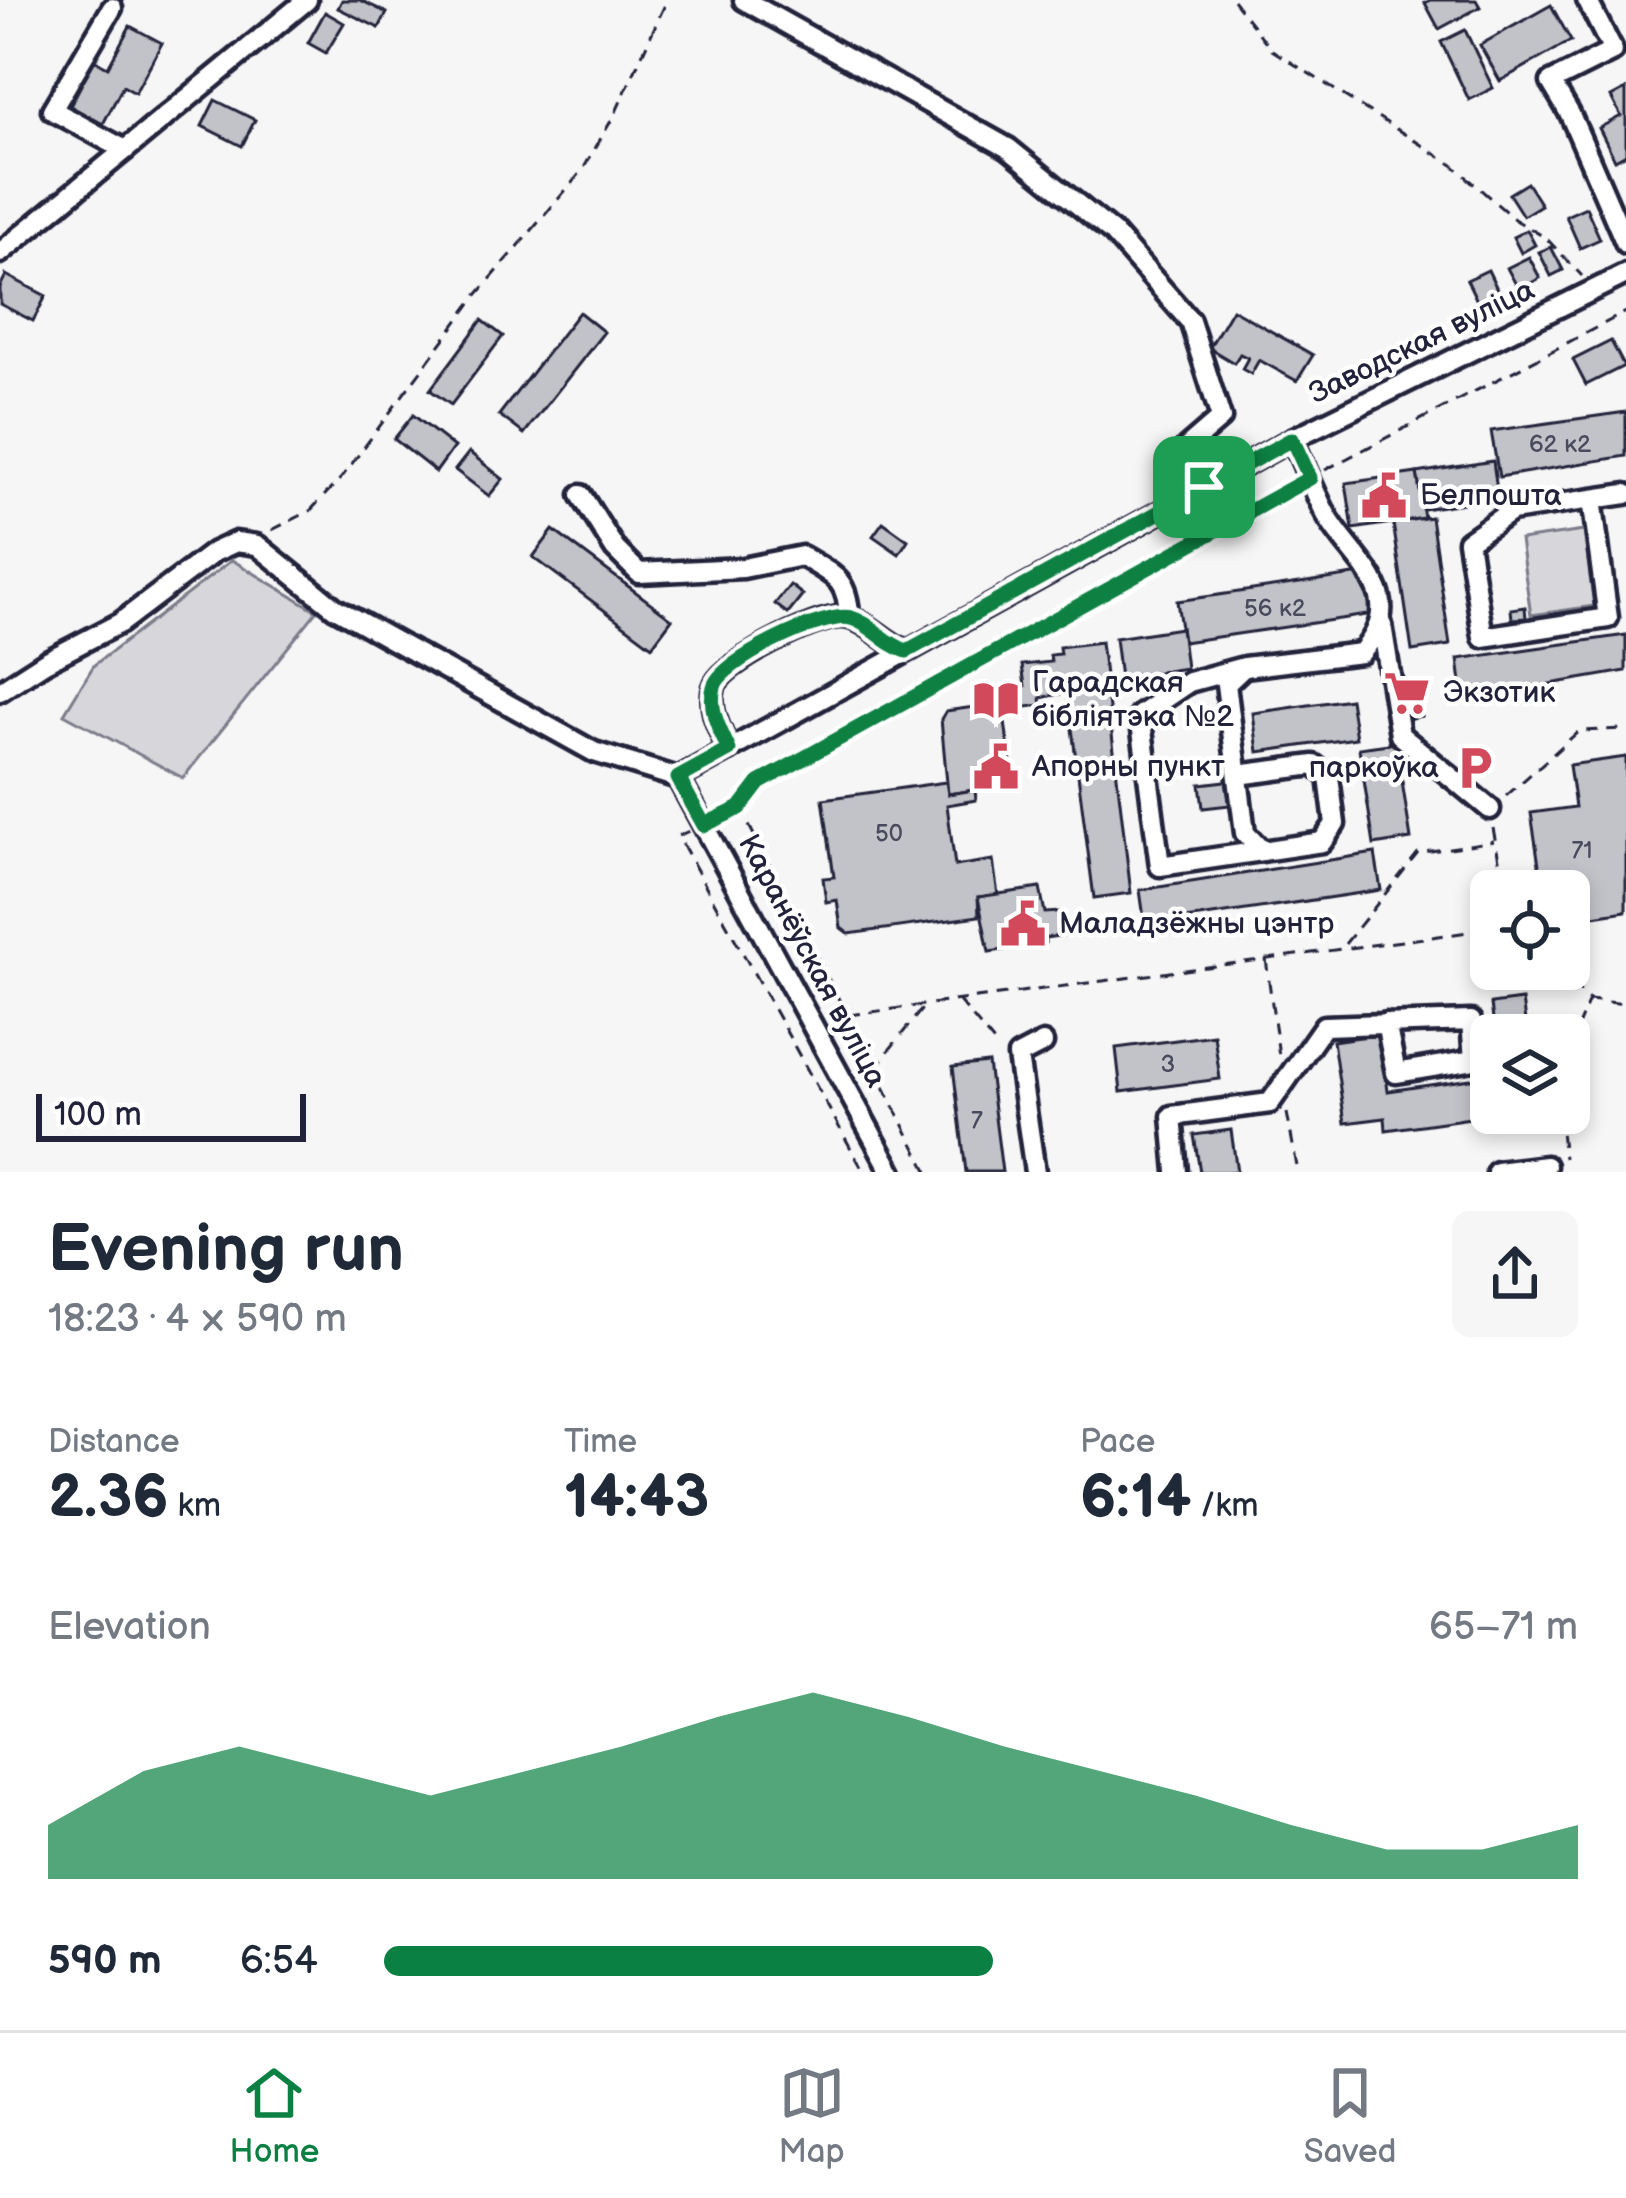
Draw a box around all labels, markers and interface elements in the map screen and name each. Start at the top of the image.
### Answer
street label: Заводская вуліца [1304,272,1541,412]
house number: 62 к2 [1529,430,1591,459]
pin [1153,436,1255,538]
icon: arrive [1171,454,1237,520]
public building icon: Белпошта [1359,471,1409,521]
place label: Белпошта [1420,478,1562,514]
house number: 56 к2 [1244,594,1306,623]
place label: Гарадская бібліятэка №2 [1032,665,1234,735]
supermarket icon: Экзотик [1382,668,1432,718]
library icon: Гарадская бібліятэка №2 [971,675,1021,725]
place label: Экзотик [1443,675,1555,711]
public building icon: Апорны пункт [971,742,1021,792]
parking icon: паркоўка [1450,743,1500,793]
place label: Апорны пункт [1031,749,1225,785]
place label: паркоўка [1309,750,1439,786]
house number: 50 [875,819,903,848]
street label: Каранёўская вуліца [730,828,894,1094]
house number: 71 [1571,836,1593,865]
map controls [1470,870,1590,1134]
button: locate [1470,870,1590,990]
public building icon: Маладзёжны цэнтр [998,899,1048,949]
place label: Маладзёжны цэнтр [1059,906,1334,942]
button: layers [1470,1014,1590,1134]
house number: 3 [1161,1050,1175,1079]
scale bar [36,1088,306,1141]
text: 100 m [54,1095,142,1135]
house number: 7 [971,1106,983,1135]
text: Evening run [48,1211,404,1290]
button: share [1452,1211,1578,1337]
text: 18:23 · 4 × 590 m [48,1296,347,1343]
text: Distance [48,1422,180,1462]
text: Time [564,1422,637,1462]
text: Pace [1080,1422,1155,1462]
text: 2.36 [48,1462,169,1534]
text: 14:43 [564,1462,709,1534]
text: 6:14 [1080,1462,1191,1534]
text: km [169,1486,221,1526]
text: /km [1191,1486,1259,1526]
text: Elevation [48,1604,211,1651]
text: 65–71 m [1429,1604,1578,1651]
text: 590 m [48,1938,161,1985]
text: 6:54 [240,1938,318,1985]
tab: Home [230,2060,319,2172]
tab: Map [778,2060,845,2172]
tab: Saved [1304,2060,1396,2172]

